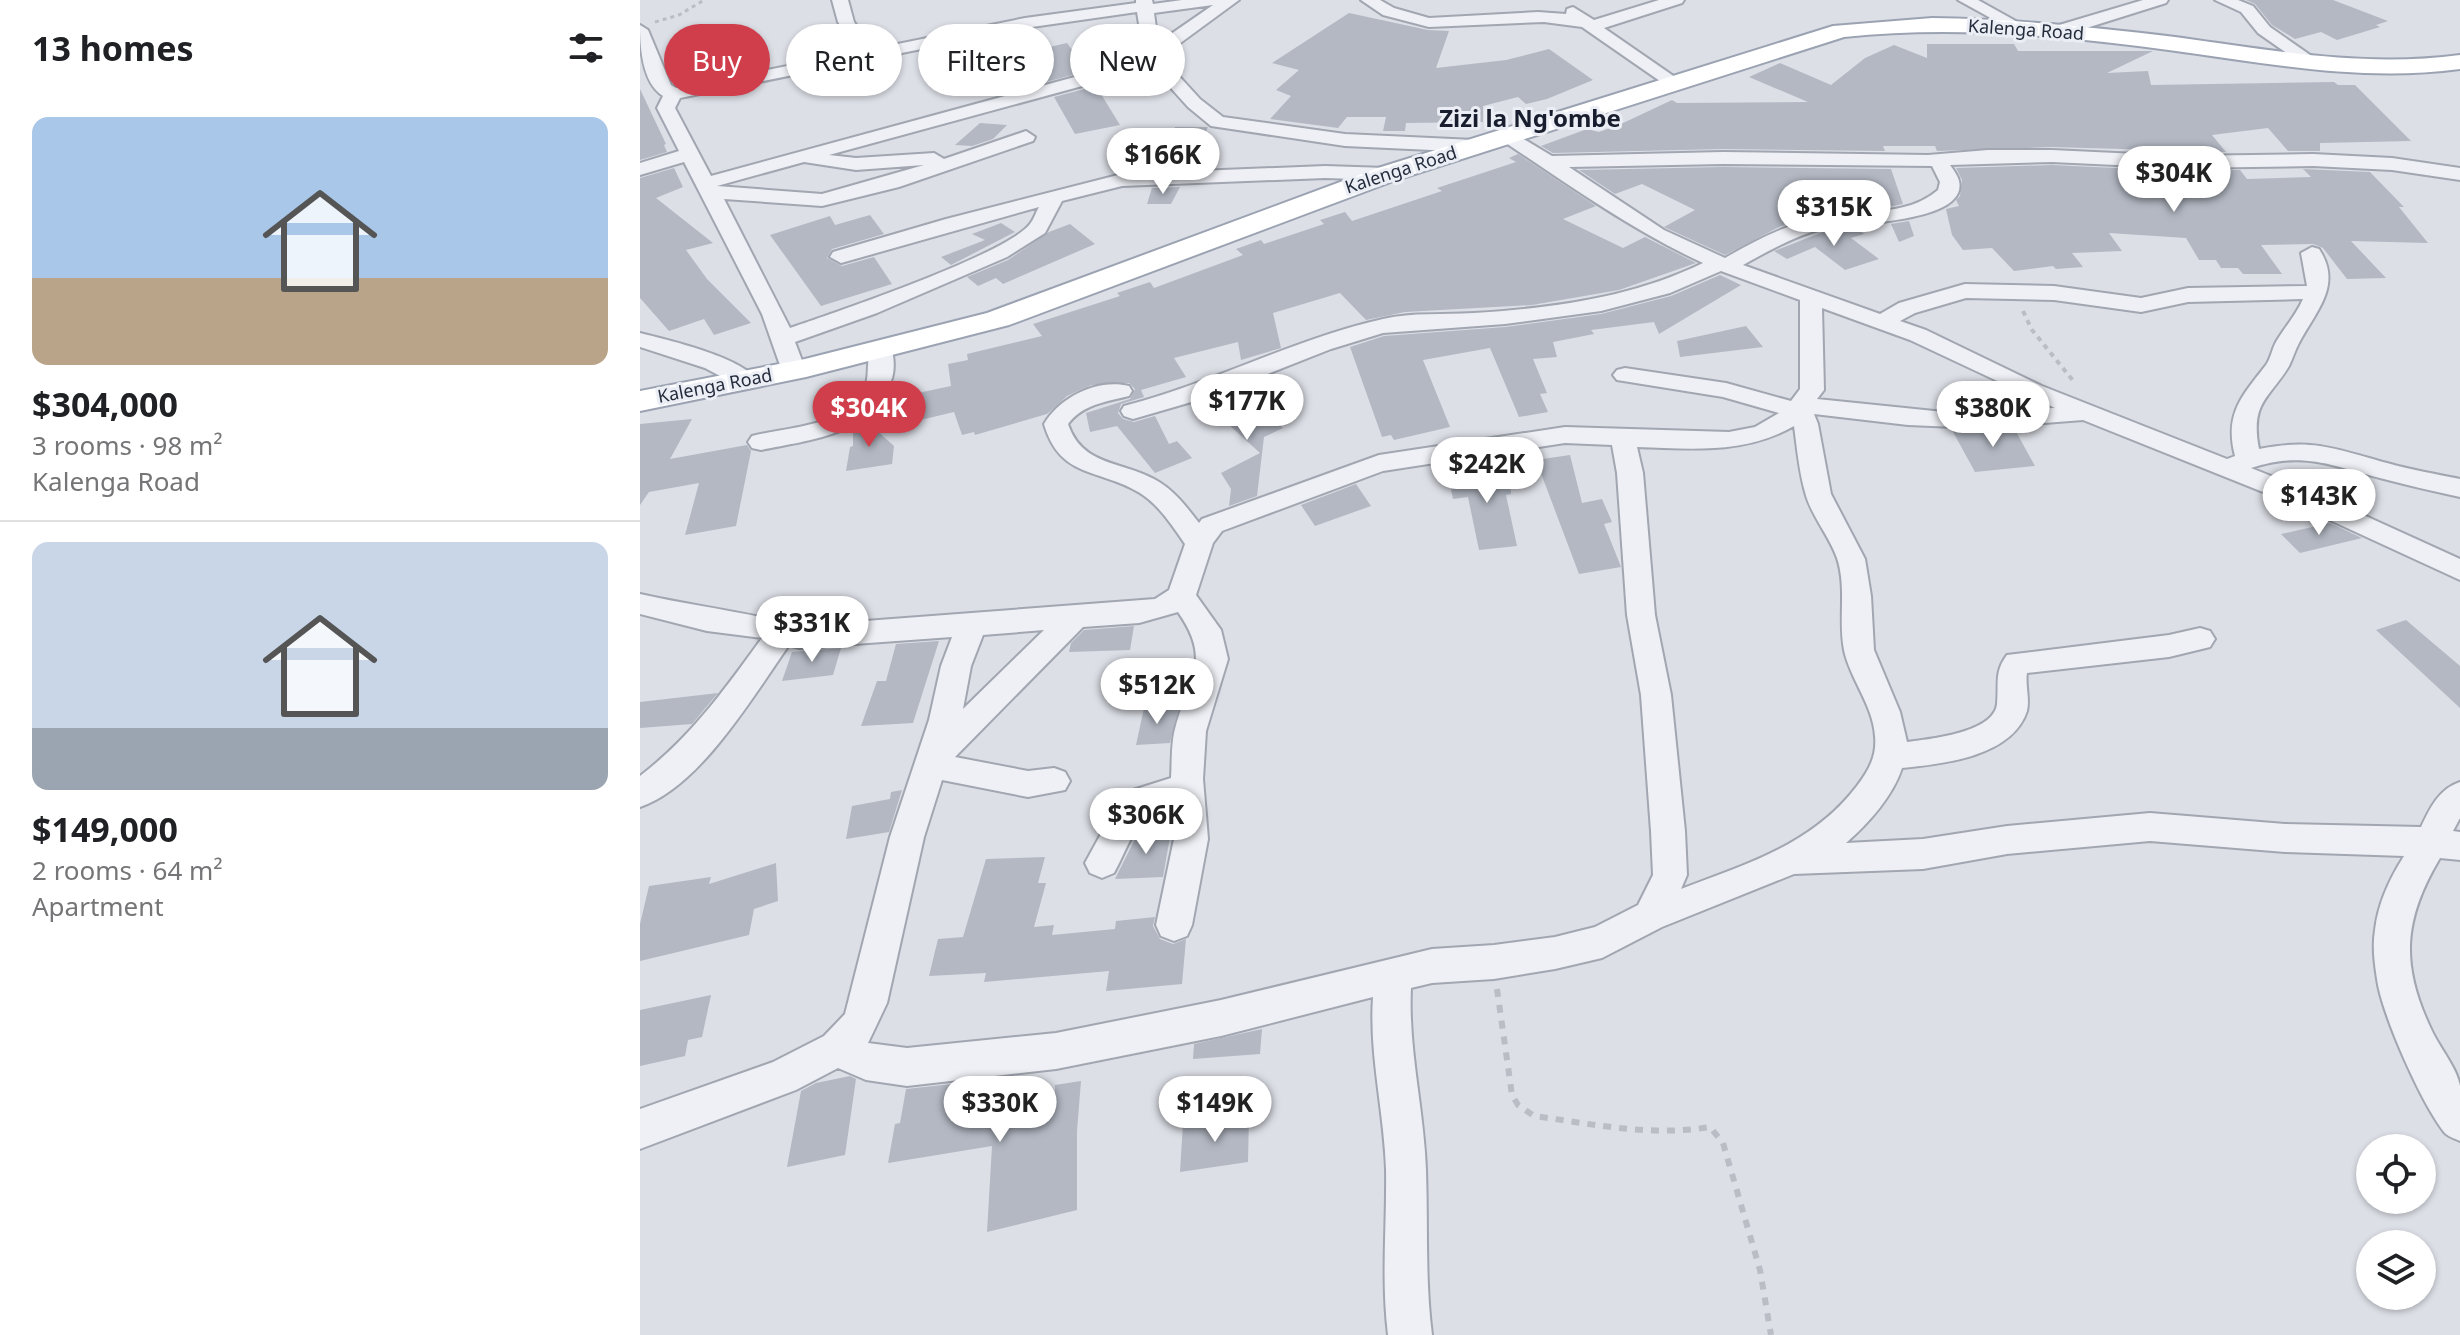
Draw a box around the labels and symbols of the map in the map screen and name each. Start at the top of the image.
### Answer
street label: Kalenga Road [1967,13,2085,45]
district label: Zizi la Ng'ombe [1439,101,1621,134]
pin: $166K [1107,128,1219,196]
street label: Kalenga Road [1342,140,1460,198]
pin: $304K [2118,146,2230,214]
pin: $315K [1778,180,1890,248]
street label: Kalenga Road [655,362,774,408]
pin: $177K [1191,374,1303,442]
pin: $304K [813,381,925,449]
pin: $380K [1937,381,2049,449]
pin: $242K [1431,437,1543,505]
pin: $143K [2263,469,2375,537]
pin: $331K [756,596,868,664]
pin: $512K [1101,658,1213,726]
pin: $306K [1090,788,1202,856]
pin: $330K [944,1076,1056,1144]
pin: $149K [1159,1076,1271,1144]

